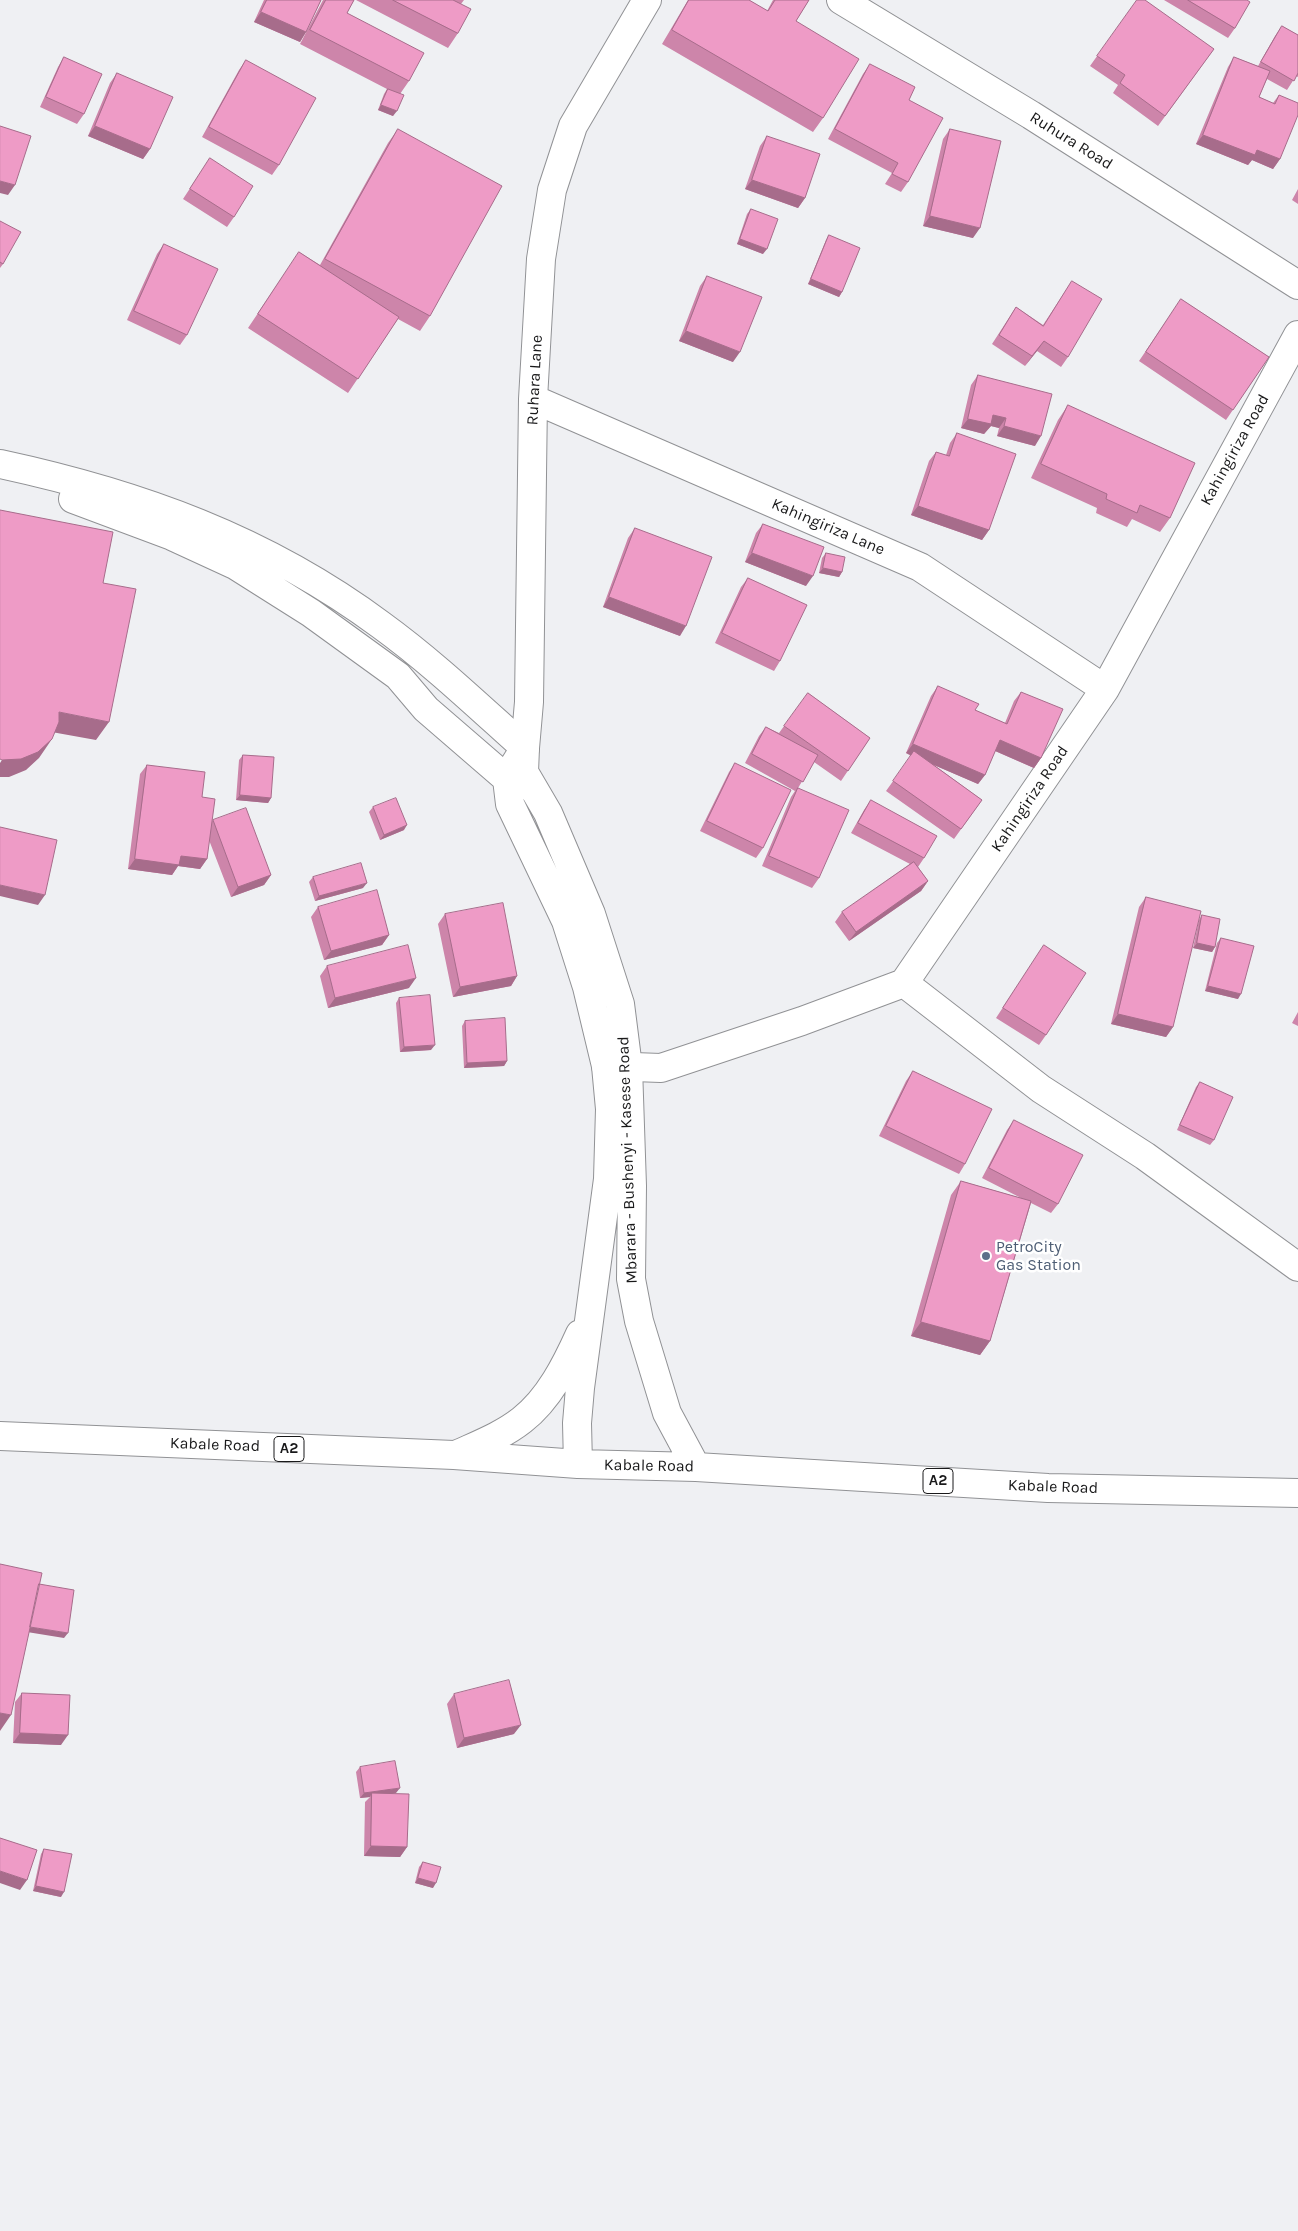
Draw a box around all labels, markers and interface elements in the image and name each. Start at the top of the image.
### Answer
street label: Ruhura Road [1026,108,1116,174]
street label: Ruhara Lane [523,334,547,426]
street label: Kahingiriza Road [1197,391,1273,509]
street label: Kahingiriza Lane [768,494,888,560]
street label: Kahingiriza Road [987,742,1073,856]
street label: Mbarara - Bushenyi - Kasese Road [614,1036,642,1284]
place label: PetroCity Gas Station [996,1237,1081,1275]
marker: PetroCity Gas Station [980,1250,992,1262]
street label: Kabale Road [170,1434,260,1456]
road number: A2 [274,1436,304,1462]
street label: Kabale Road [604,1456,694,1476]
road number: A2 [923,1468,953,1494]
street label: Kabale Road [1008,1476,1098,1498]

